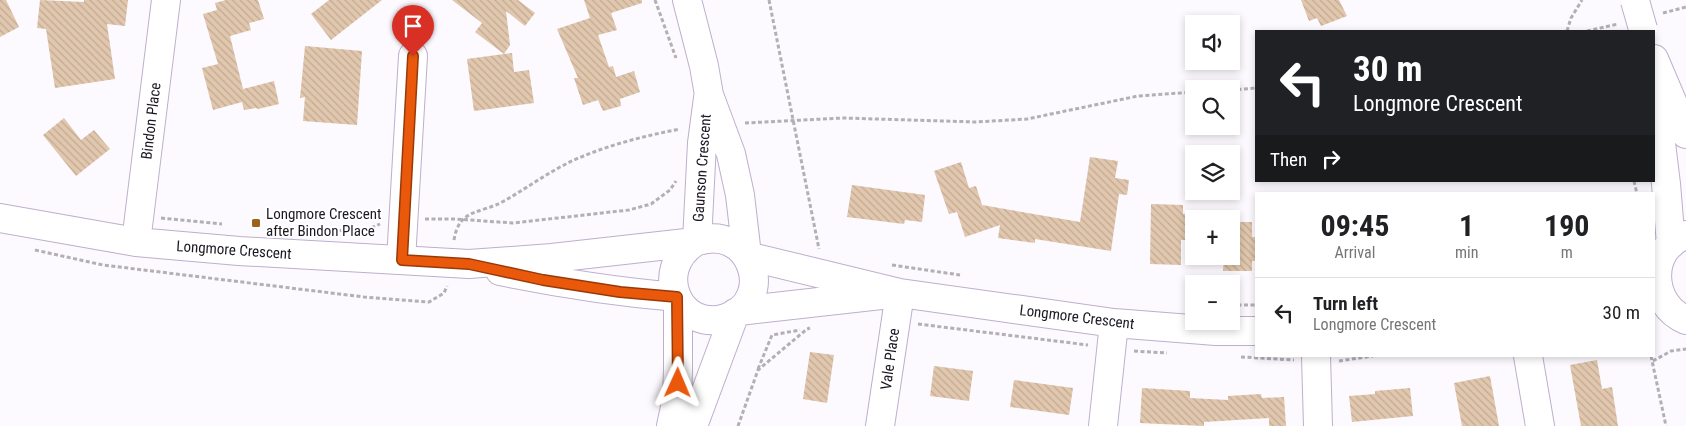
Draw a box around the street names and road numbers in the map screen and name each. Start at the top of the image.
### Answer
street label: Bindon Place [137,81,165,161]
street label: Gaunson Crescent [689,113,715,223]
street label: Longmore Crescent [176,237,292,263]
street label: Longmore Crescent [1019,301,1135,333]
street label: Vale Place [877,327,903,391]

